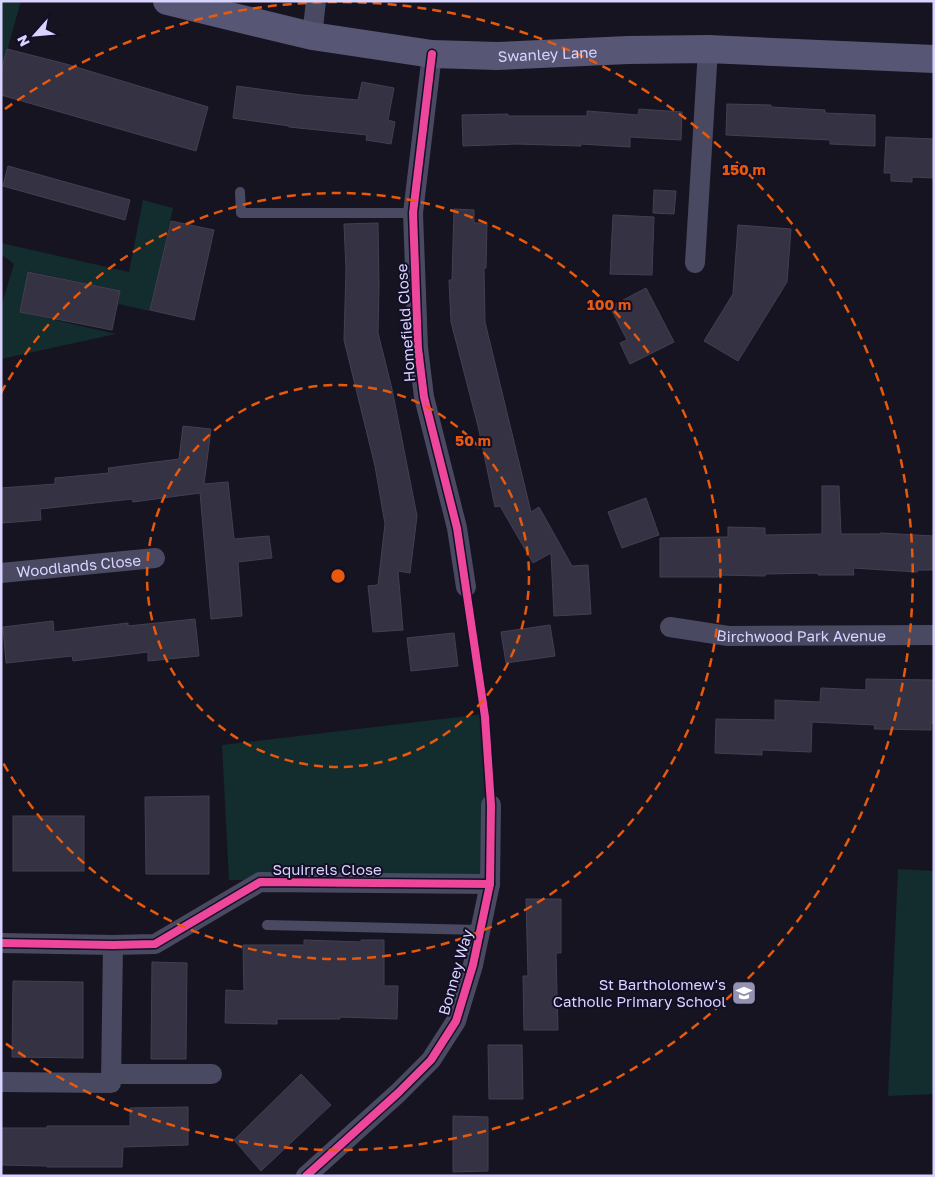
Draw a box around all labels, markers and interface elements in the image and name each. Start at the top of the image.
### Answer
north arrow [10,10,60,60]
text: N [13,33,33,50]
street label: Swanley Lane [497,42,598,65]
text: 150 m [722,160,766,178]
street label: Homefield Close [392,263,418,383]
text: 100 m [587,295,631,313]
text: 50 m [455,431,491,449]
street label: Woodlands Close [16,550,142,580]
centre of rings [329,567,347,585]
street label: Birchwood Park Avenue [715,625,886,645]
street label: Squirrels Close [272,860,382,878]
street label: Bonney Way [434,926,476,1017]
place label: St Bartholomew's Catholic Primary School [553,975,726,1010]
school or university icon: St Bartholomew's Catholic Primary School [731,980,757,1006]

